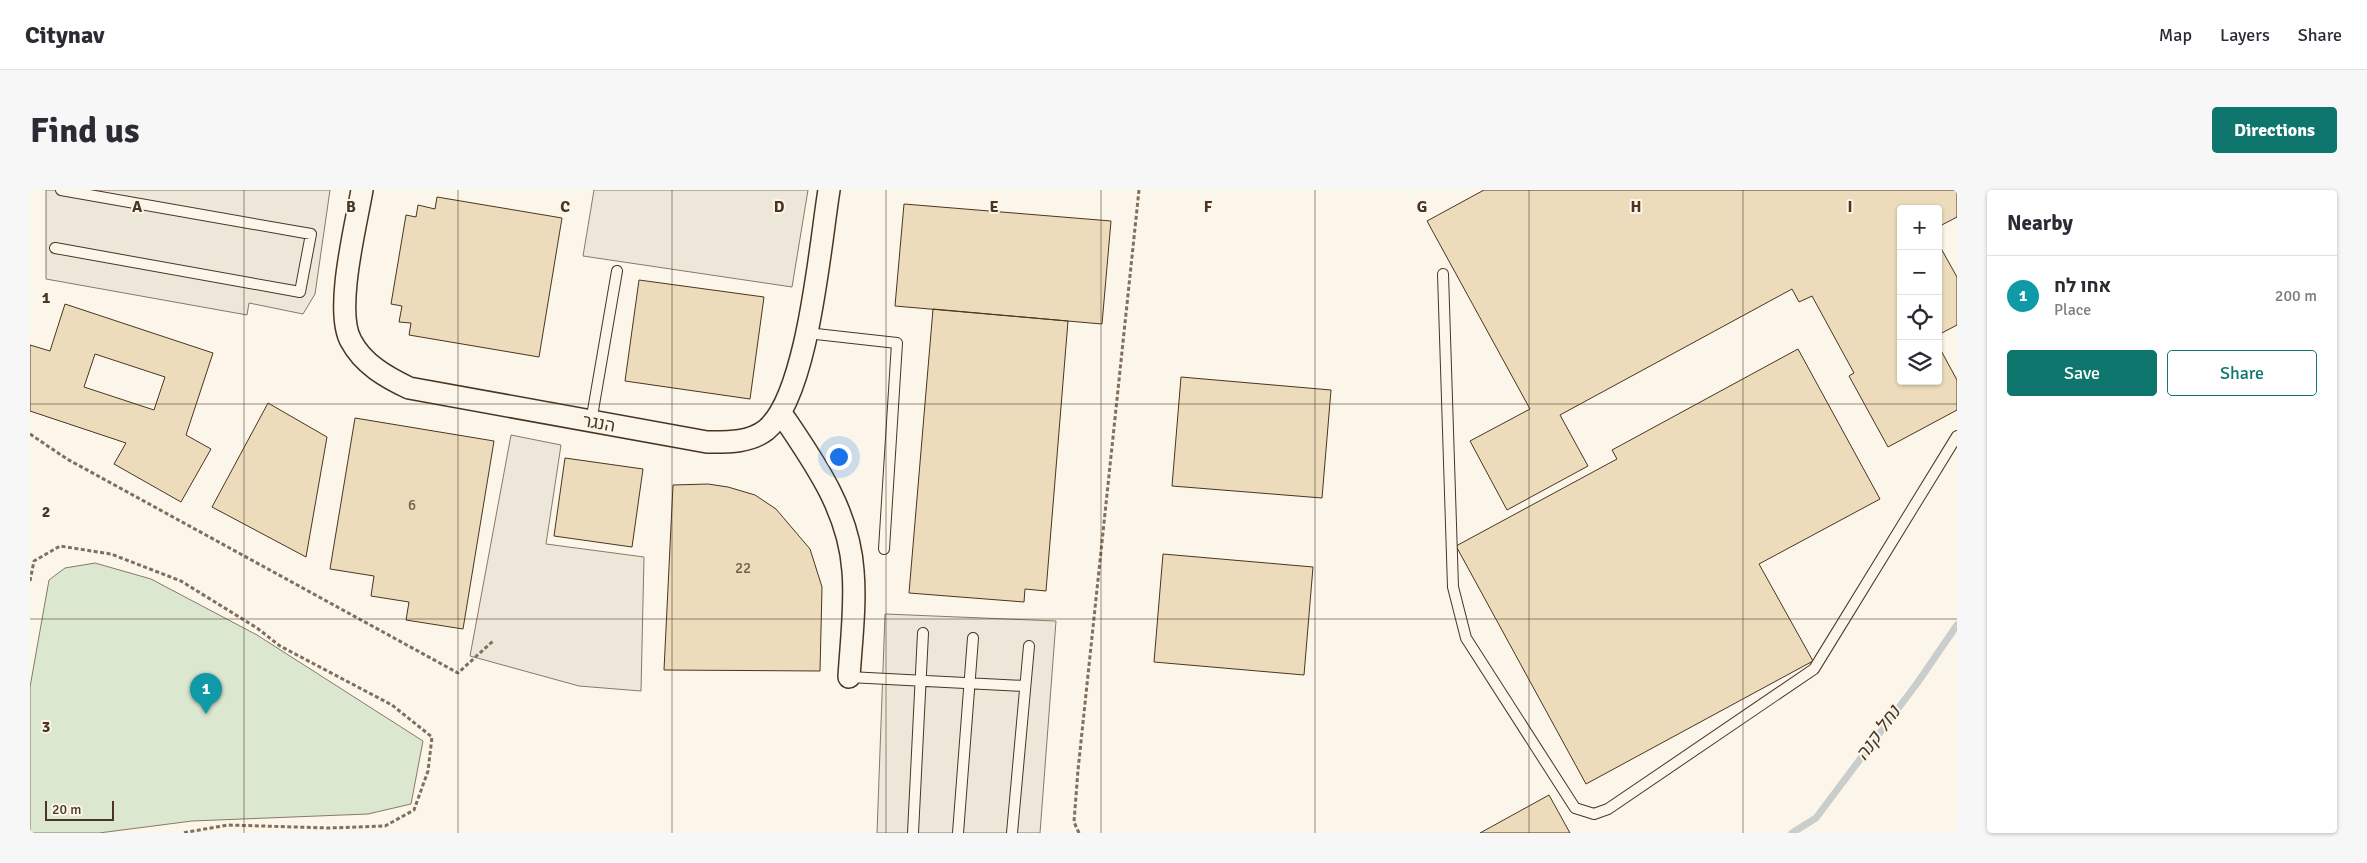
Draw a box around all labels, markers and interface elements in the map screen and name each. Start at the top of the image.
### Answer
text: Citynav [25,20,104,50]
text: Map [2159,24,2192,46]
text: Layers [2220,24,2270,46]
text: Share [2298,24,2342,46]
button: Directions [2212,107,2337,153]
text: Find us [30,109,140,152]
text: A [132,197,143,217]
text: B [346,197,356,217]
text: C [560,197,570,217]
text: D [774,197,785,217]
text: E [989,197,999,217]
text: F [1204,197,1213,217]
text: G [1417,197,1427,217]
text: H [1631,197,1641,217]
text: I [1847,197,1853,217]
map controls [1897,205,1942,385]
button: + [1897,205,1942,250]
text: Nearby [2007,210,2073,236]
button: − [1897,250,1942,295]
text: אחו לח [2054,274,2111,298]
text: 1 [2019,286,2027,306]
text: 200 m [2275,286,2317,306]
text: 1 [42,288,51,308]
button: locate [1897,295,1942,340]
text: Place [2054,300,2091,320]
button: layers [1897,340,1942,385]
button: Save [2007,350,2157,396]
button: Share [2167,350,2317,396]
street label: הנגר [581,409,617,437]
your location [826,444,852,470]
house number: 6 [408,496,416,514]
text: 2 [42,502,50,522]
house number: 22 [735,559,751,577]
pin: 1 [190,673,222,714]
water label: נחל קנה [1850,700,1907,765]
text: 3 [42,717,50,737]
scale bar [45,798,114,821]
text: 20 m [52,801,81,818]

